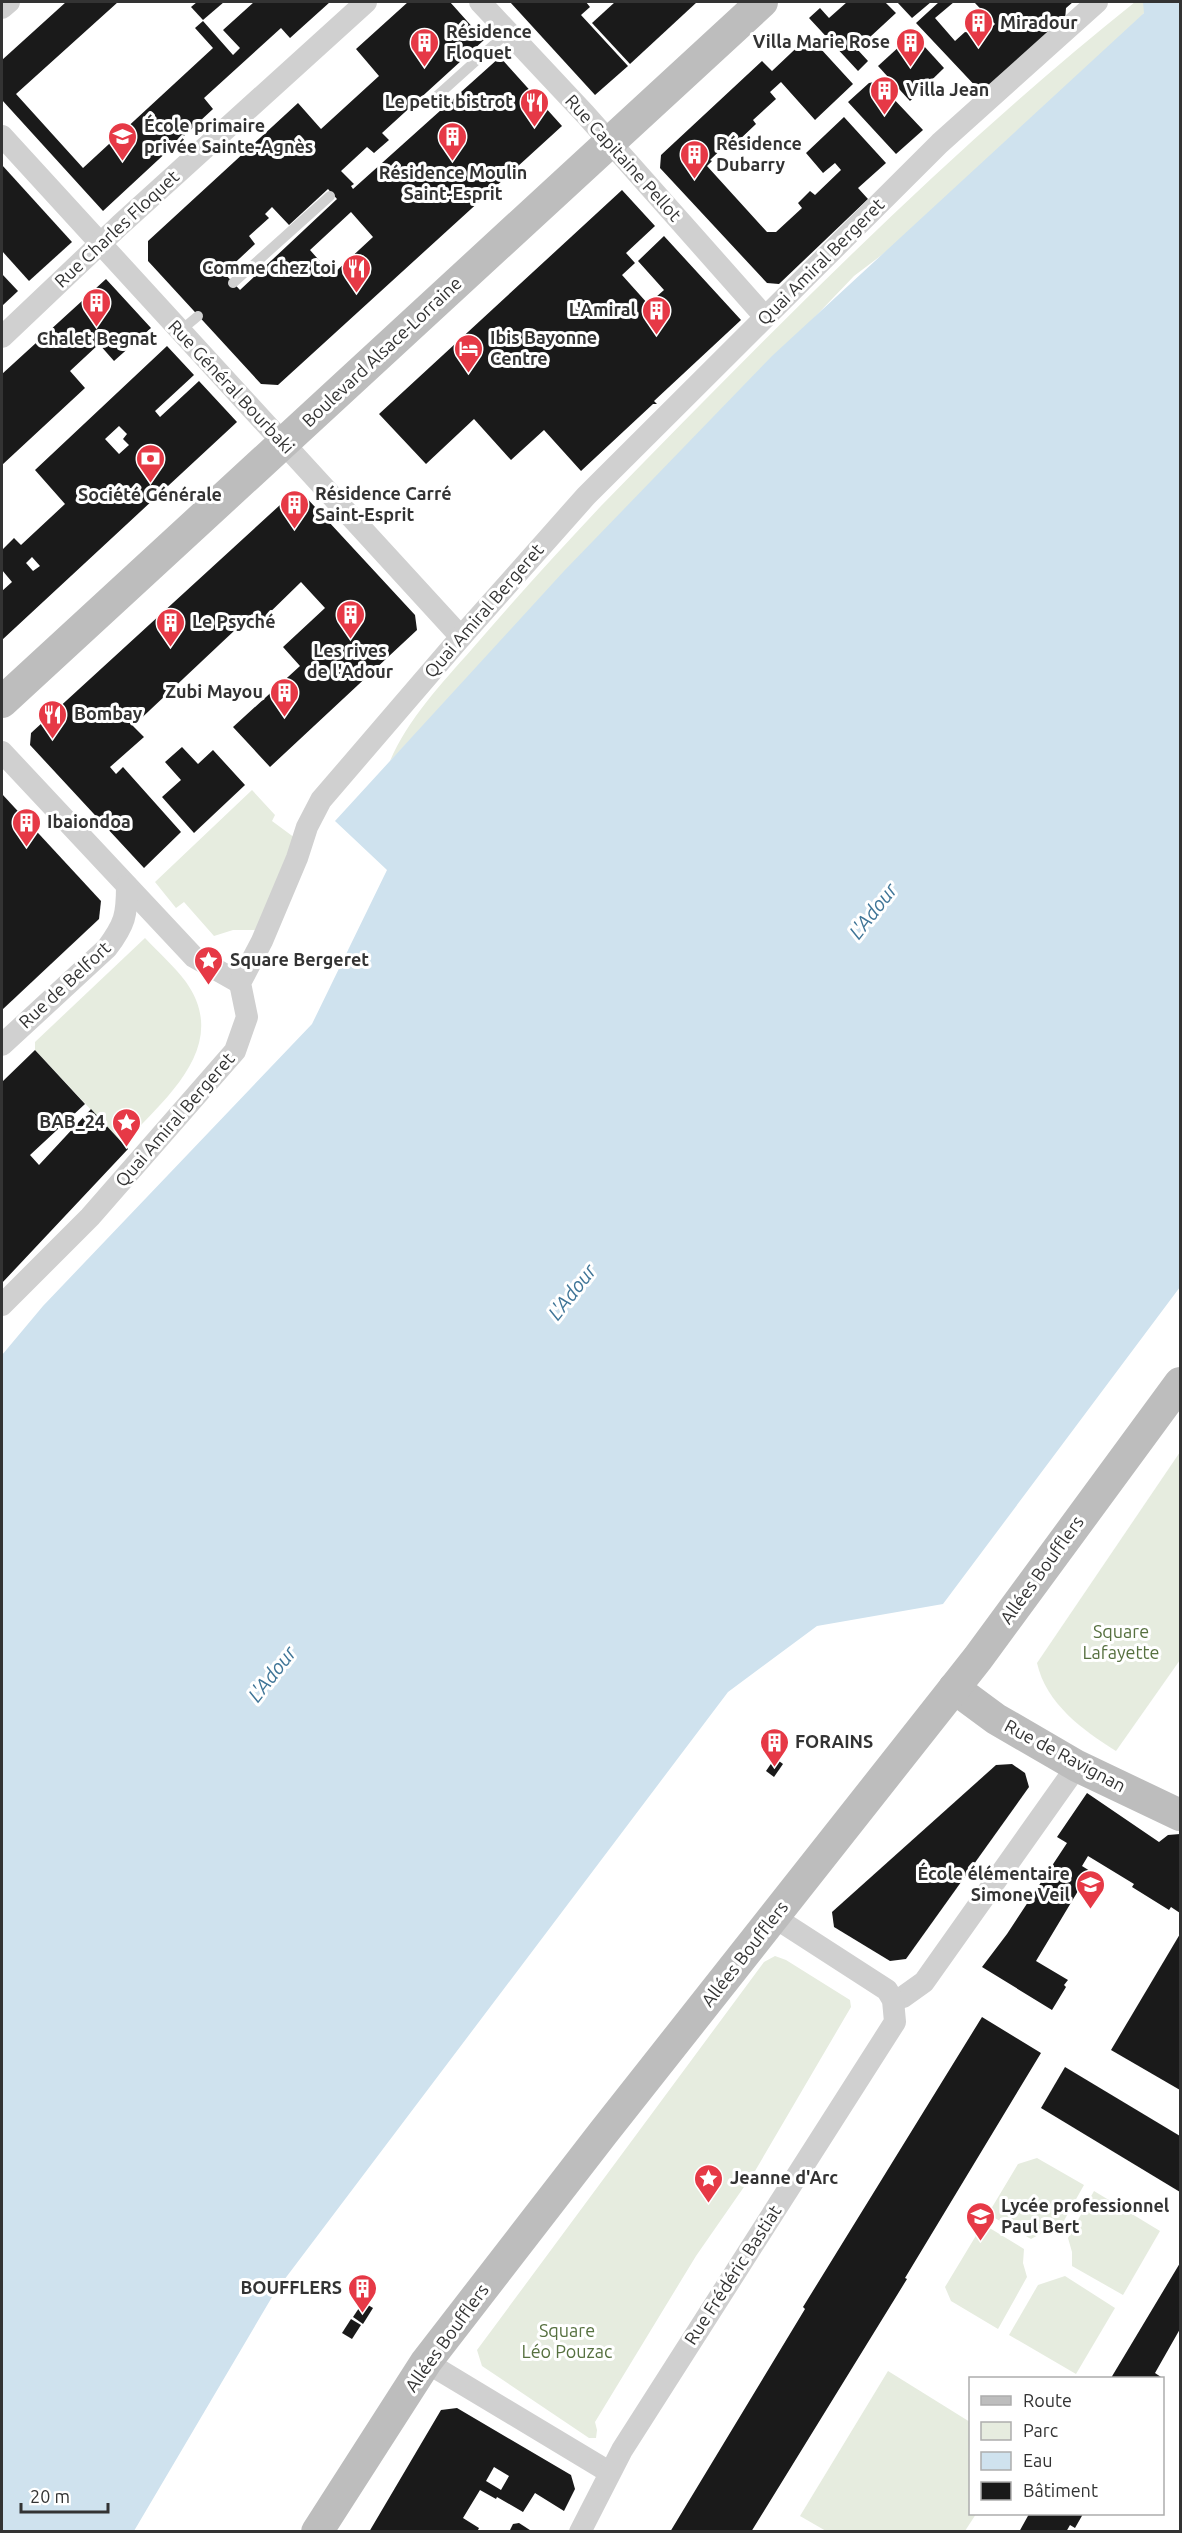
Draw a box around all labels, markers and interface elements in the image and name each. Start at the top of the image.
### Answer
building icon: Miradour [963,7,995,49]
place label: Miradour [1000,12,1078,32]
place label: Résidence Floquet [446,21,532,62]
building icon: Résidence Floquet [409,26,441,68]
building icon: Villa Marie Rose [895,26,927,68]
place label: Villa Marie Rose [753,31,890,51]
building icon: Villa Jean [869,74,901,116]
place label: Villa Jean [906,79,989,99]
restaurant icon: Le petit bistrot [518,86,550,128]
street label: Rue Capitaine Pellot [562,90,686,225]
place label: Le petit bistrot [385,91,513,111]
place label: École primaire privée Sainte-Agnès [144,114,313,156]
school or university icon: École primaire privée Sainte-Agnès [107,120,139,162]
building icon: Résidence Moulin Saint-Esprit [437,120,469,162]
place label: Résidence Dubarry [716,133,802,174]
building icon: Résidence Dubarry [679,138,711,180]
place label: Résidence Moulin Saint-Esprit [379,162,527,203]
street label: Rue Charles Floquet [50,166,182,291]
street label: Quai Amiral Bergeret [753,194,888,329]
restaurant icon: Comme chez toi [341,252,373,294]
place label: Comme chez toi [202,257,336,277]
street label: Boulevard Alsace-Lorraine [298,272,465,430]
building icon: Chalet Begnat [81,286,113,328]
building icon: L'Amiral [641,294,673,336]
place label: L'Amiral [569,299,637,319]
street label: Rue Général Bourbaki [165,316,299,457]
place label: Ibis Bayonne Centre [490,327,597,368]
place label: Chalet Begnat [37,328,158,348]
hotel icon: Ibis Bayonne Centre [453,332,485,374]
bank icon: Société Générale [134,442,166,484]
place label: Résidence Carré Saint-Esprit [315,483,452,524]
place label: Société Générale [78,484,222,504]
building icon: Résidence Carré Saint-Esprit [278,488,310,530]
street label: Quai Amiral Bergeret [420,539,548,682]
building icon: Les rives de l'Adour [334,598,366,640]
building icon: Le Psyché [155,606,187,648]
place label: Le Psyché [192,611,276,631]
place label: Les rives de l'Adour [307,640,394,681]
building icon: Zubi Mayou [268,676,300,718]
place label: Zubi Mayou [165,681,263,701]
restaurant icon: Bombay [37,698,69,740]
place label: Bombay [74,703,143,723]
building icon: Ibaiondoa [10,806,42,848]
place label: Ibaiondoa [47,811,131,831]
water label: L'Adour [844,877,902,943]
street label: Rue de Belfort [15,937,114,1032]
place icon: Square Bergeret [193,944,225,986]
place label: Square Bergeret [230,949,369,969]
street label: Quai Amiral Bergeret [111,1048,239,1191]
place icon: BAB_24 [110,1106,142,1148]
place label: BAB_24 [39,1111,105,1131]
water label: L'Adour [543,1258,601,1324]
street label: Allées Boufflers [995,1512,1087,1627]
park label: Square Lafayette [1082,1621,1160,1662]
water label: L'Adour [243,1640,301,1706]
street label: Rue de Ravignan [1002,1715,1129,1795]
building icon: FORAINS [758,1726,790,1768]
place label: FORAINS [795,1731,873,1751]
place label: École élémentaire Simone Veil [918,1862,1071,1904]
school or university icon: École élémentaire Simone Veil [1075,1868,1107,1910]
street label: Allées Boufflers [697,1897,792,2010]
place icon: Jeanne d'Arc [693,2162,725,2204]
place label: Jeanne d'Arc [730,2167,838,2187]
place label: Lycée professionnel Paul Bert [1001,2195,1170,2236]
school or university icon: Lycée professionnel Paul Bert [964,2200,996,2242]
street label: Rue Frédéric Bastiat [680,2201,785,2348]
building icon: BOUFFLERS [347,2272,379,2314]
place label: BOUFFLERS [240,2277,342,2297]
street label: Allées Boufflers [400,2280,492,2395]
park label: Square Léo Pouzac [522,2320,613,2361]
legend [969,2377,1164,2515]
text: Route [1023,2390,1072,2410]
text: Parc [1023,2420,1058,2440]
text: Eau [1023,2450,1053,2470]
scale bar [21,2476,108,2514]
text: Bâtiment [1023,2480,1098,2500]
text: 20 m [30,2486,70,2506]

